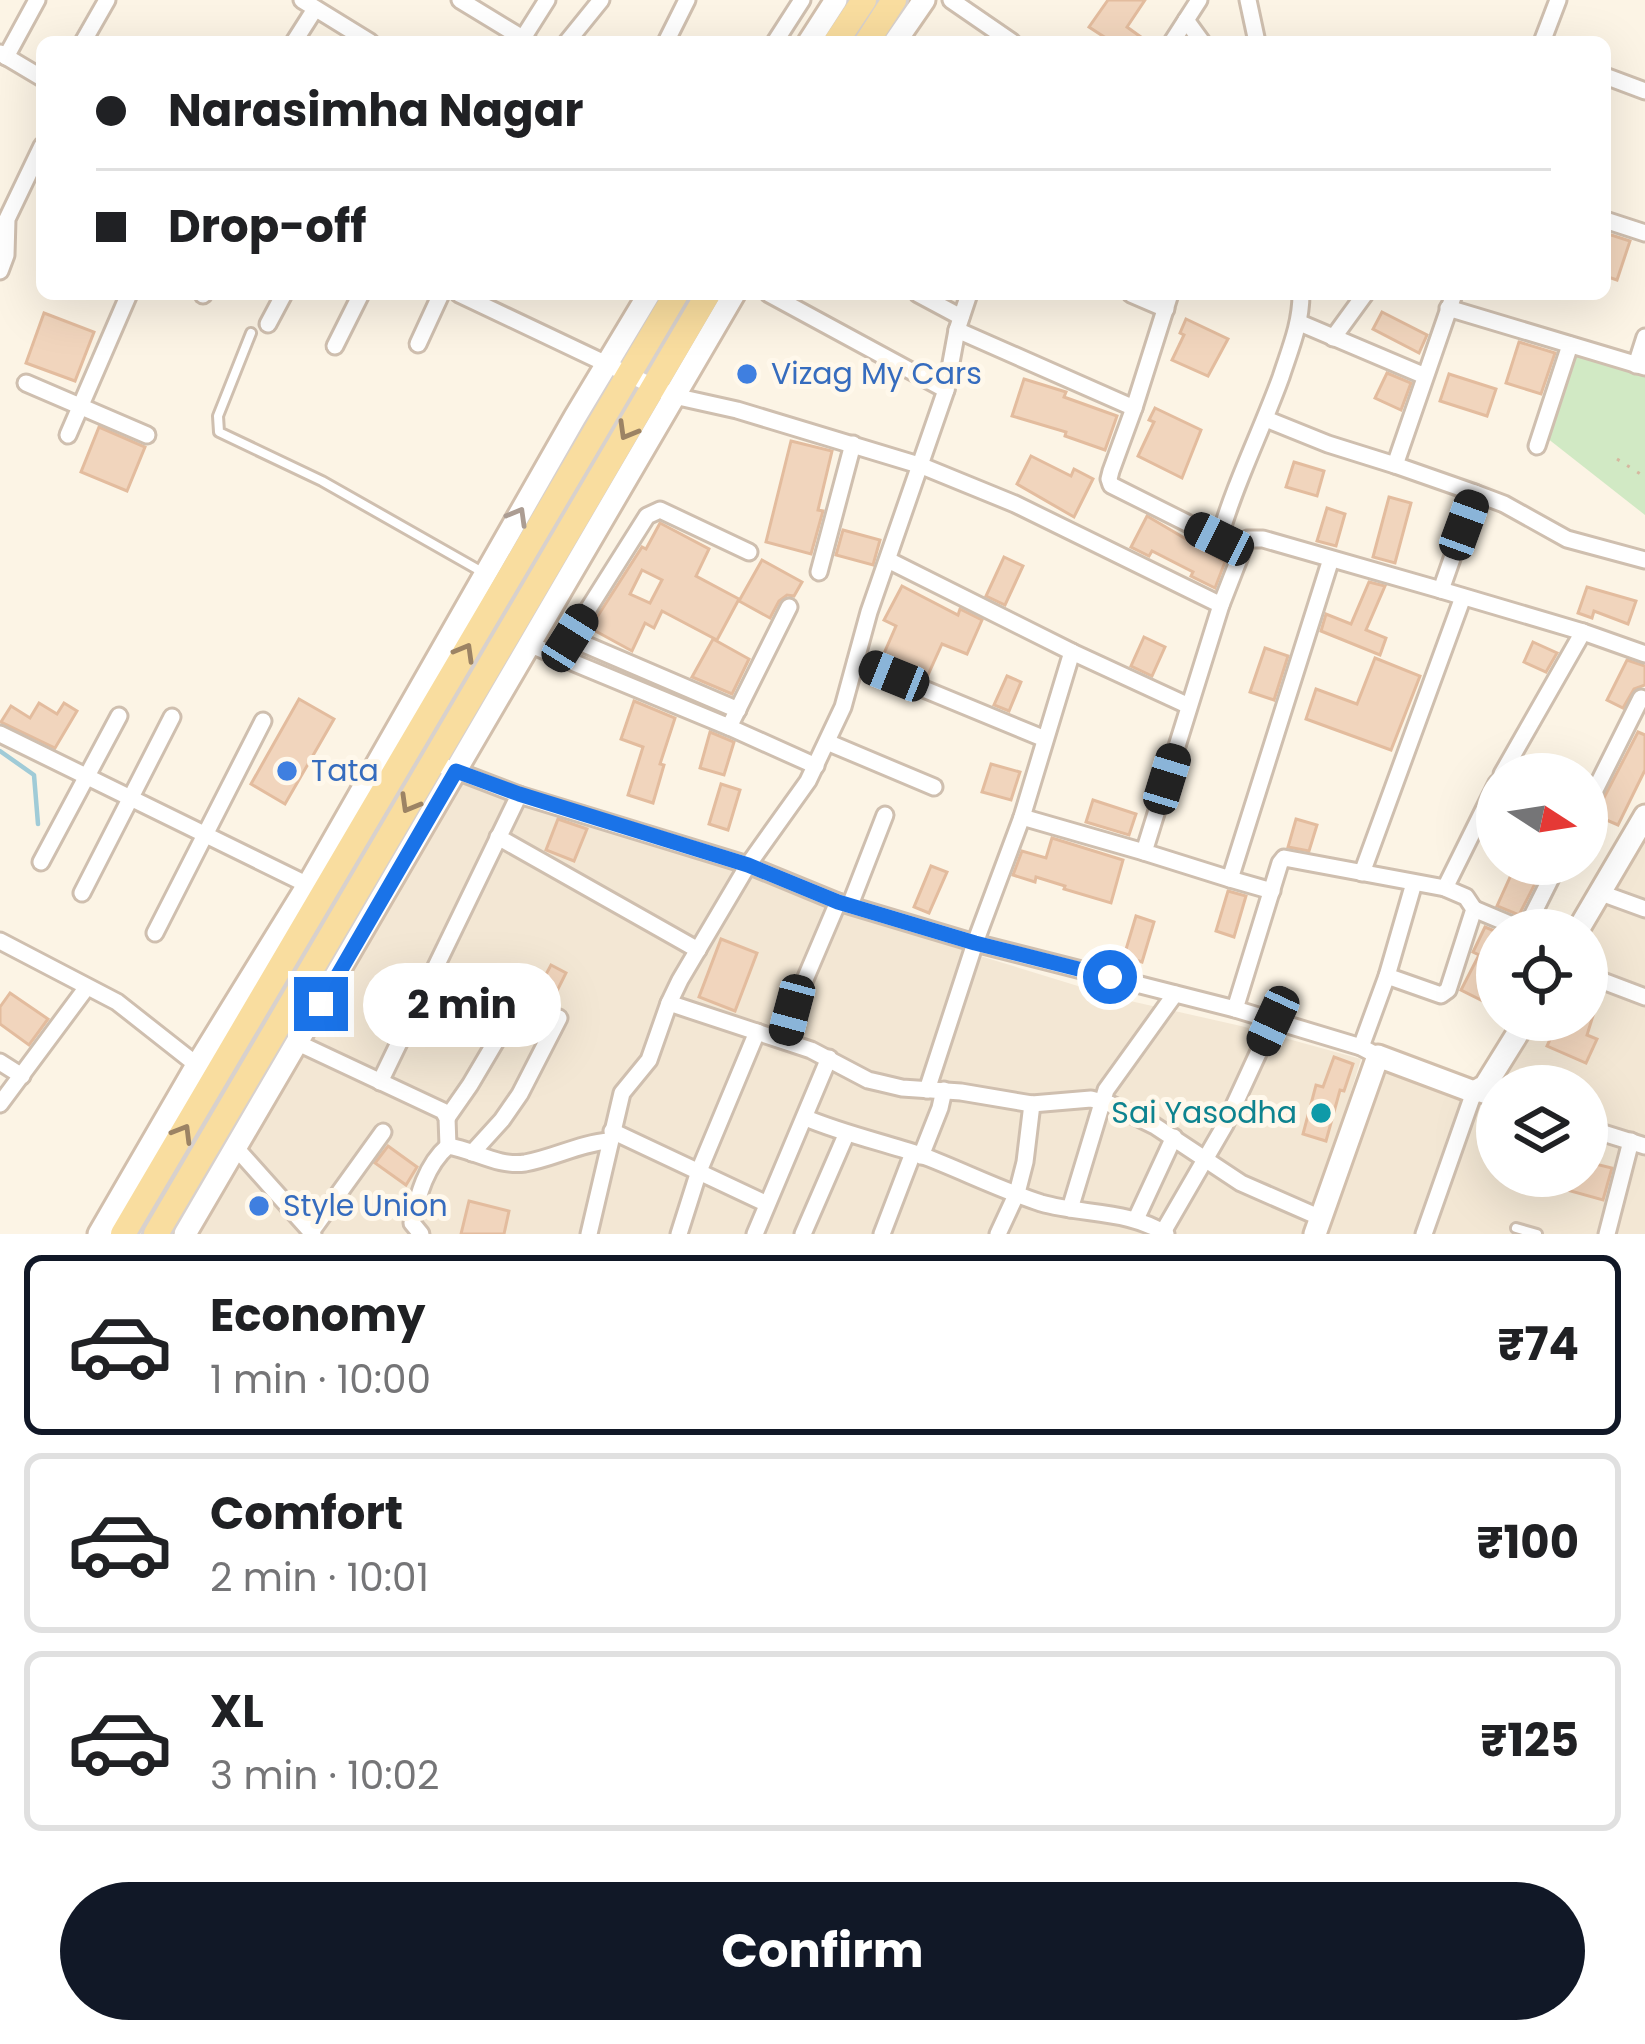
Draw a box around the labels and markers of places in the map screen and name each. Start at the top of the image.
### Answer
place label: Vizag My Cars [771,352,982,395]
marker: Vizag My Cars [734,361,760,387]
place label: Tata [311,749,379,792]
marker: Tata [274,758,300,784]
place label: Sai Yasodha [1111,1091,1297,1134]
marker: Sai Yasodha [1308,1100,1334,1126]
place label: Style Union [283,1184,448,1227]
marker: Style Union [246,1193,272,1219]

